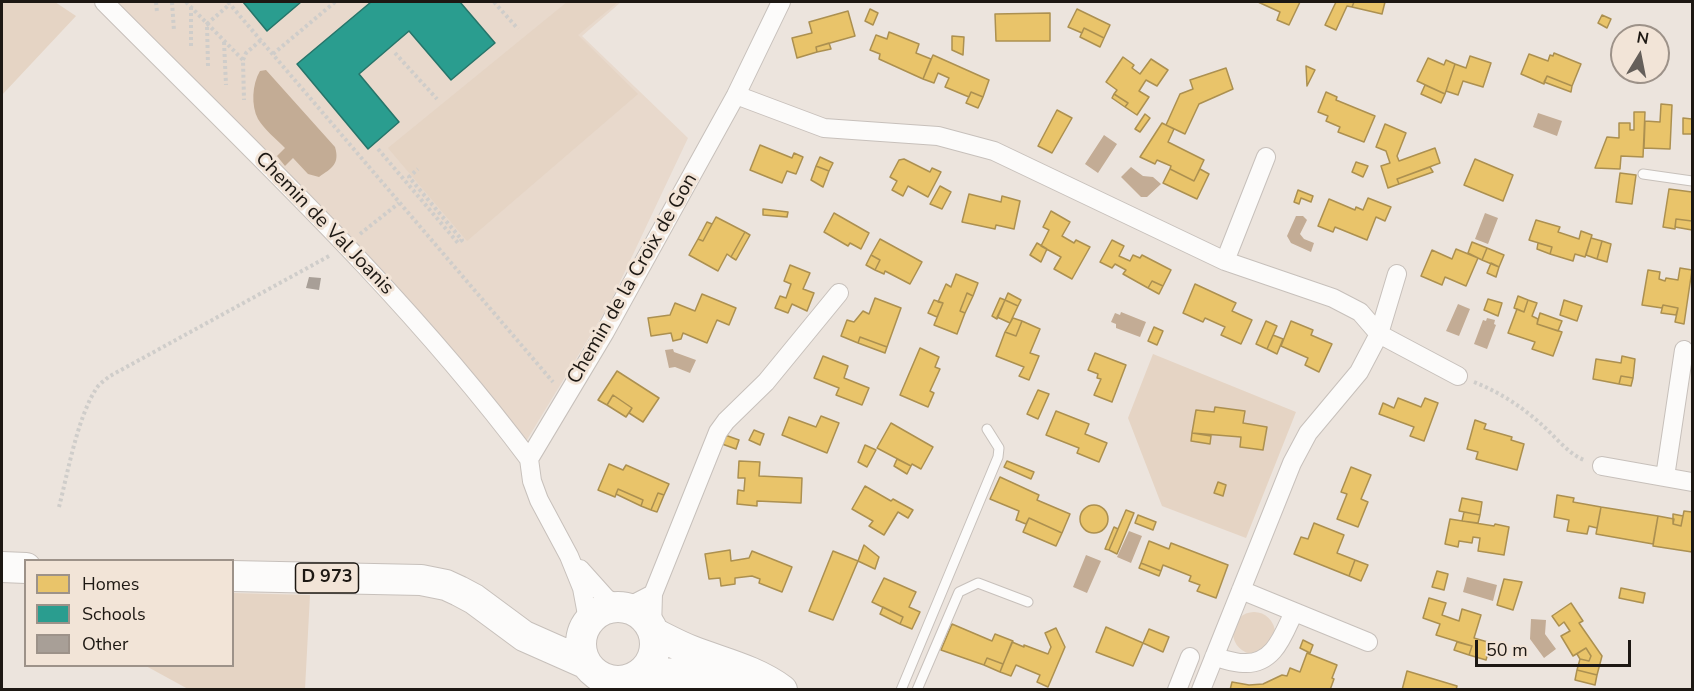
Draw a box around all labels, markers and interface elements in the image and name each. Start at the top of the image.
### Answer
north arrow [1610,24,1670,84]
text: N [1635,26,1651,50]
street label: Chemin de Val Joanis [250,148,398,300]
street label: Chemin de la Croix de Gon [563,169,703,389]
legend [24,559,234,667]
road number: D 973 [296,563,358,593]
text: Homes [82,572,139,596]
text: Schools [82,602,146,626]
scale bar [1478,628,1634,666]
text: Other [82,632,128,656]
text: 50 m [1486,638,1528,662]

